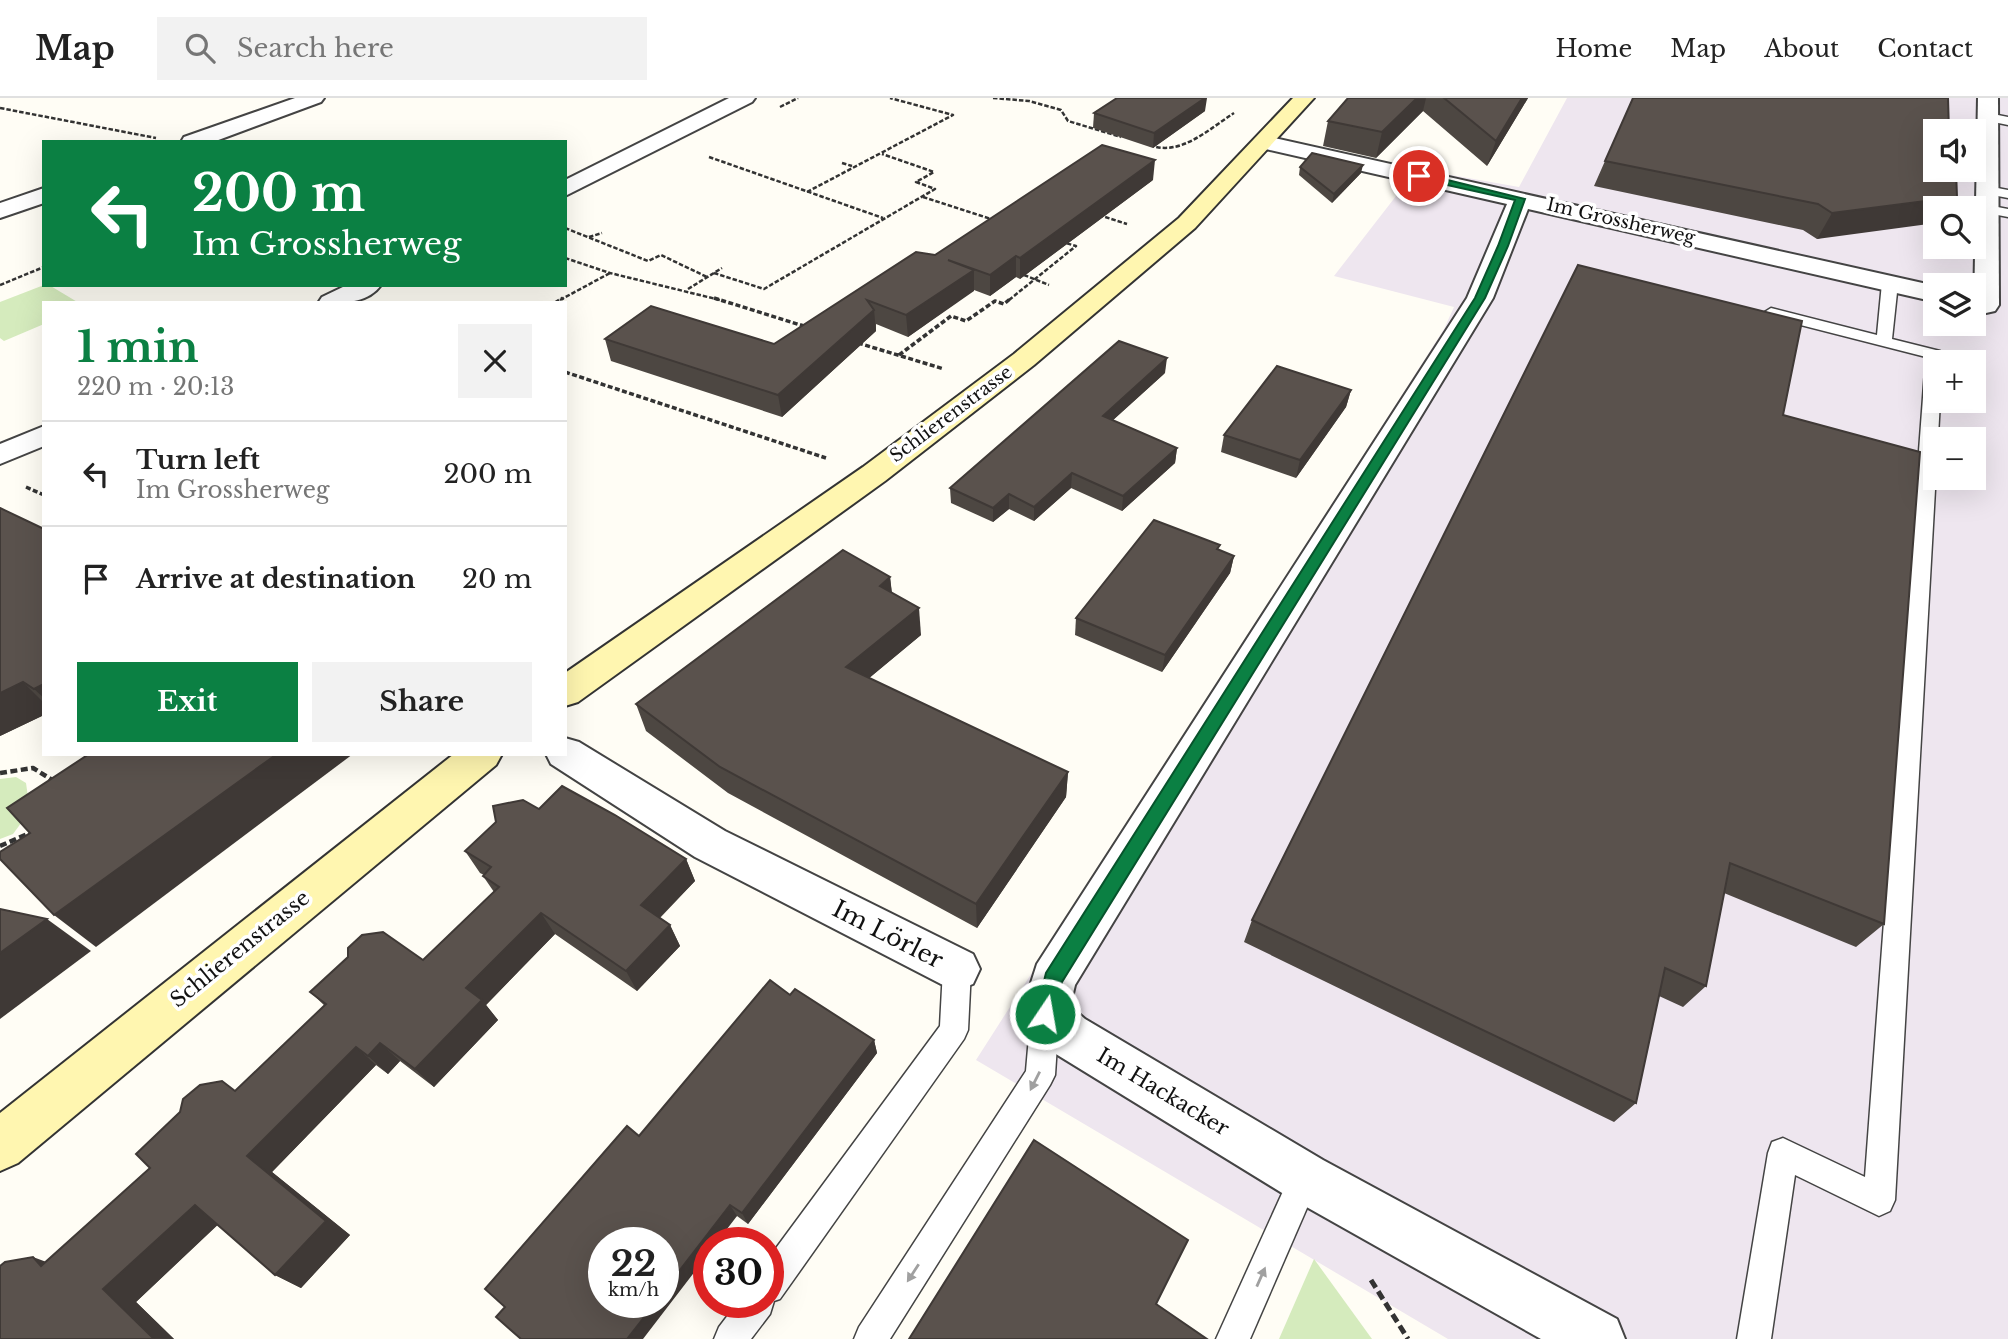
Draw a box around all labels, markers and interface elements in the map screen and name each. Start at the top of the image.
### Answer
search box [157,17,647,80]
text: Map [35,28,115,69]
icon: search [181,29,219,67]
text: Search here [237,32,394,64]
text: Home [1556,34,1632,63]
text: Map [1670,34,1726,63]
text: About [1764,34,1839,63]
text: Contact [1877,34,1973,63]
map controls [1923,119,1986,490]
button: sound [1923,119,1986,182]
pin [1389,146,1449,206]
icon: arrive [1400,157,1438,195]
text: 200 m [192,163,365,224]
icon: left [77,168,168,259]
street label: Im Grossherweg [1545,193,1698,249]
button: search [1923,196,1986,259]
text: Im Grossherweg [192,224,461,264]
button: layers [1923,273,1986,336]
text: 1 min [77,321,199,373]
button: close [458,324,532,398]
button: + [1923,350,1986,413]
street label: Schlierenstrasse [886,361,1016,467]
text: 220 m · 20:13 [77,373,234,401]
button: − [1923,427,1986,490]
text: Turn left [136,444,260,476]
icon: left [77,455,115,493]
text: 200 m [443,458,532,490]
text: Im Grossherweg [136,476,330,504]
icon: arrive [77,560,115,598]
text: Arrive at destination [136,563,416,595]
text: 20 m [462,563,532,595]
button: Exit [77,662,298,742]
button: Share [312,662,532,742]
street label: Schlierenstrasse [165,885,315,1013]
street label: Im Lörler [828,894,949,974]
position arrow [1008,977,1082,1051]
street label: Im Hackacker [1092,1042,1234,1142]
one-way arrow [1029,1071,1041,1091]
speed limit sign: 30 [693,1227,784,1318]
text: 22 [611,1242,656,1285]
one-way arrow [907,1263,920,1282]
one-way arrow [1256,1266,1267,1287]
text: km/h [608,1279,659,1301]

